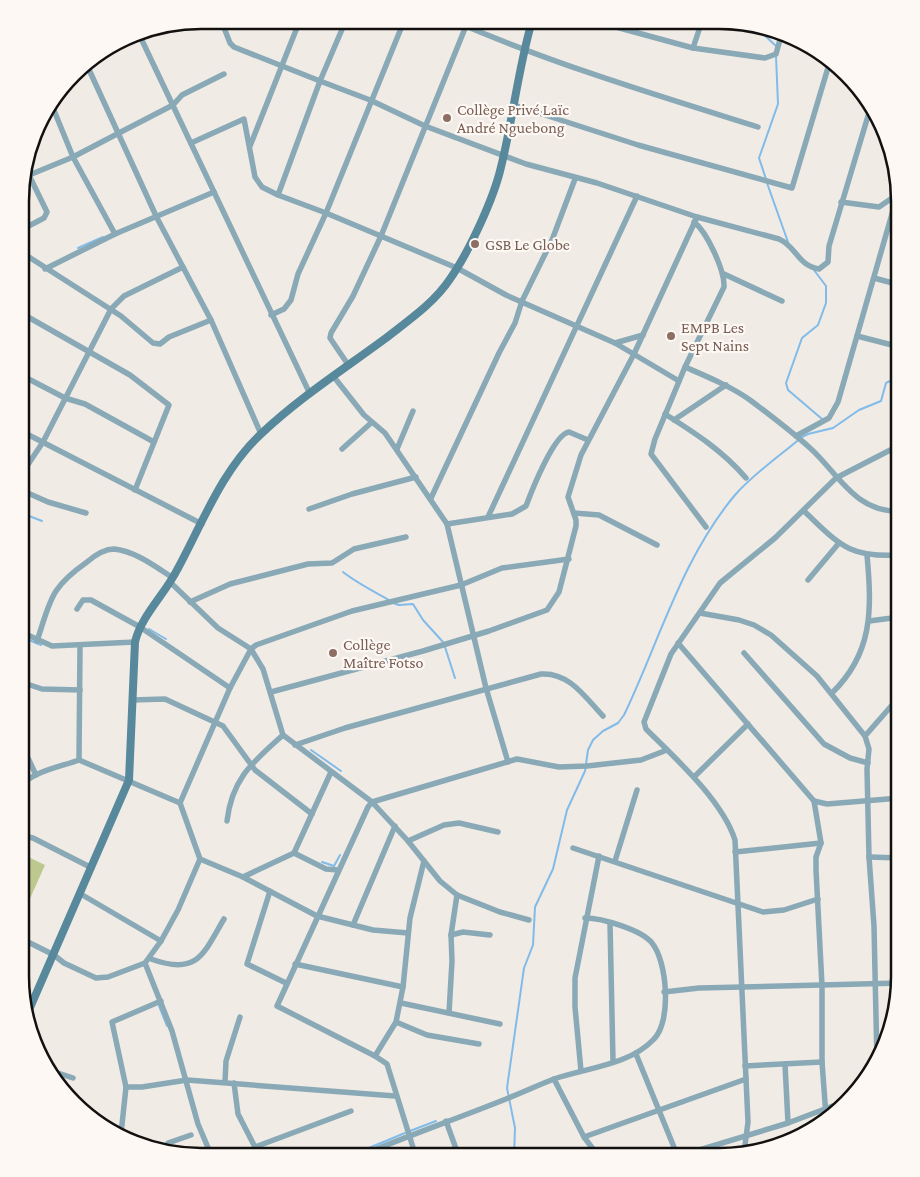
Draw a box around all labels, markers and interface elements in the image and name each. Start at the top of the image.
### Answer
place label: Collège Privé Laïc André Nguebong [457,101,569,137]
marker: Collège Privé Laïc André Nguebong [441,112,453,124]
place label: GSB Le Globe [485,236,570,253]
marker: GSB Le Globe [469,238,481,250]
place label: EMPB Les Sept Nains [681,319,749,355]
marker: EMPB Les Sept Nains [665,330,677,342]
place label: Collège Maître Fotso [343,636,423,671]
marker: Collège Maître Fotso [327,647,339,659]

